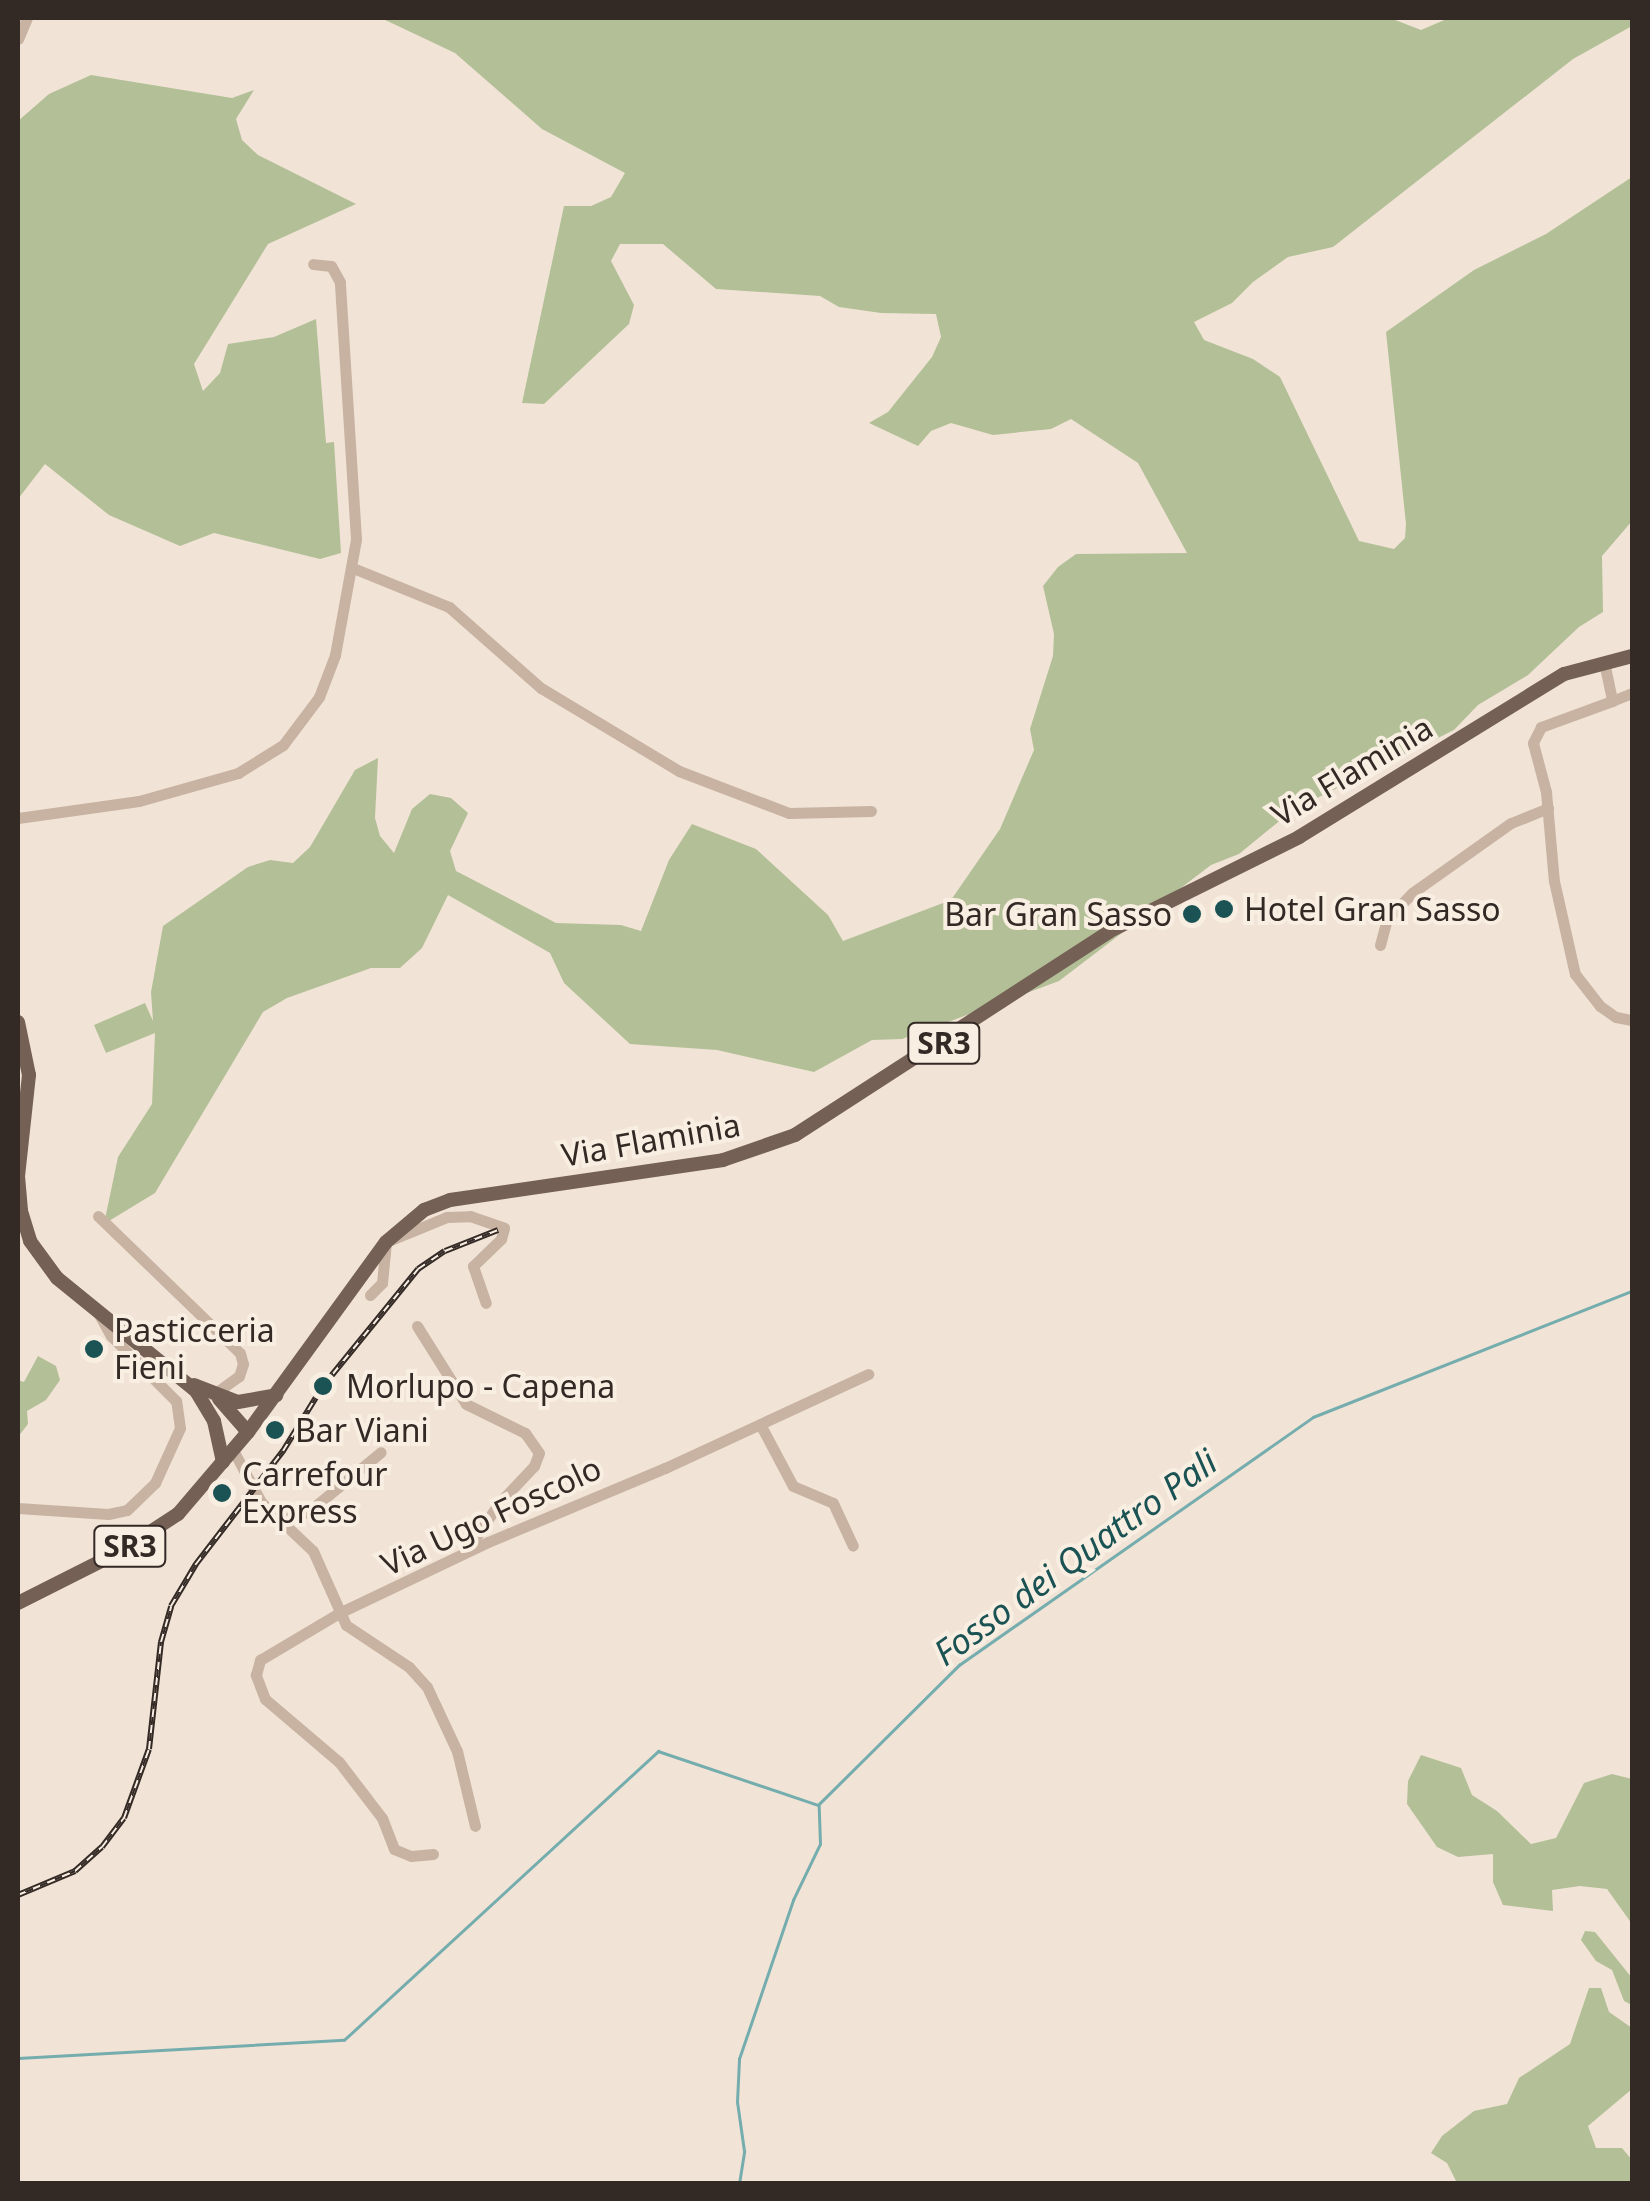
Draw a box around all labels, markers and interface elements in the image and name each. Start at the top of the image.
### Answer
street label: Via Flaminia [1265,708,1439,834]
place label: Hotel Gran Sasso [1244,890,1501,928]
place label: Bar Gran Sasso [944,895,1172,933]
marker: Hotel Gran Sasso [1213,898,1235,920]
marker: Bar Gran Sasso [1181,903,1203,925]
road number: SR3 [906,1018,982,1068]
street label: Via Flaminia [559,1105,743,1175]
place label: Pasticceria Fieni [114,1312,275,1387]
marker: Pasticceria Fieni [83,1338,105,1360]
place label: Morlupo - Capena [346,1367,615,1405]
marker: Morlupo - Capena [310,1373,336,1399]
place label: Bar Viani [295,1411,429,1449]
marker: Bar Viani [264,1419,286,1441]
water label: Fosso dei Quattro Pali [925,1440,1225,1674]
street label: Via Ugo Foscolo [375,1448,607,1584]
place label: Carrefour Express [242,1456,387,1531]
marker: Carrefour Express [211,1482,233,1504]
road number: SR3 [92,1521,168,1571]

